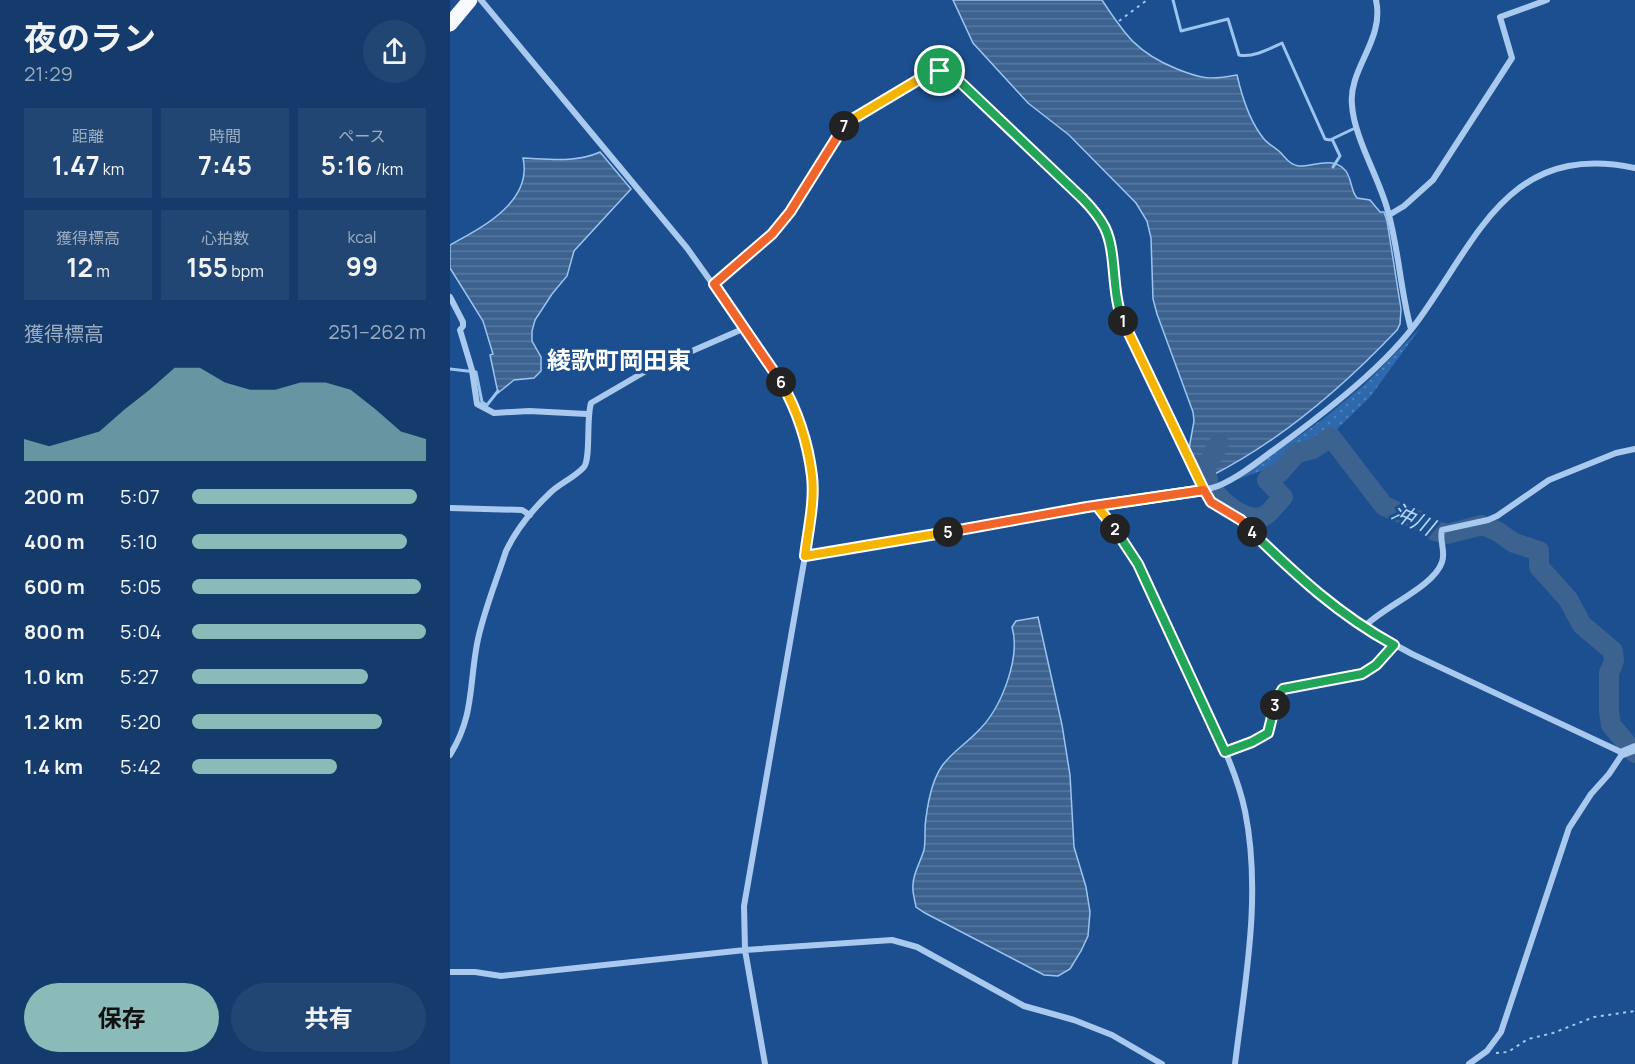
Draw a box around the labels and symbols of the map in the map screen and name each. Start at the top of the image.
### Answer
pin [914,45,965,96]
pin: 7 [829,111,859,141]
pin: 1 [1108,306,1138,336]
district label: 綾歌町岡田東 [547,343,691,376]
pin: 6 [766,367,796,397]
water label: 沖川 [1387,496,1441,543]
pin: 2 [1100,514,1130,544]
pin: 5 [933,517,963,547]
pin: 4 [1237,517,1267,547]
pin: 3 [1260,690,1290,720]

